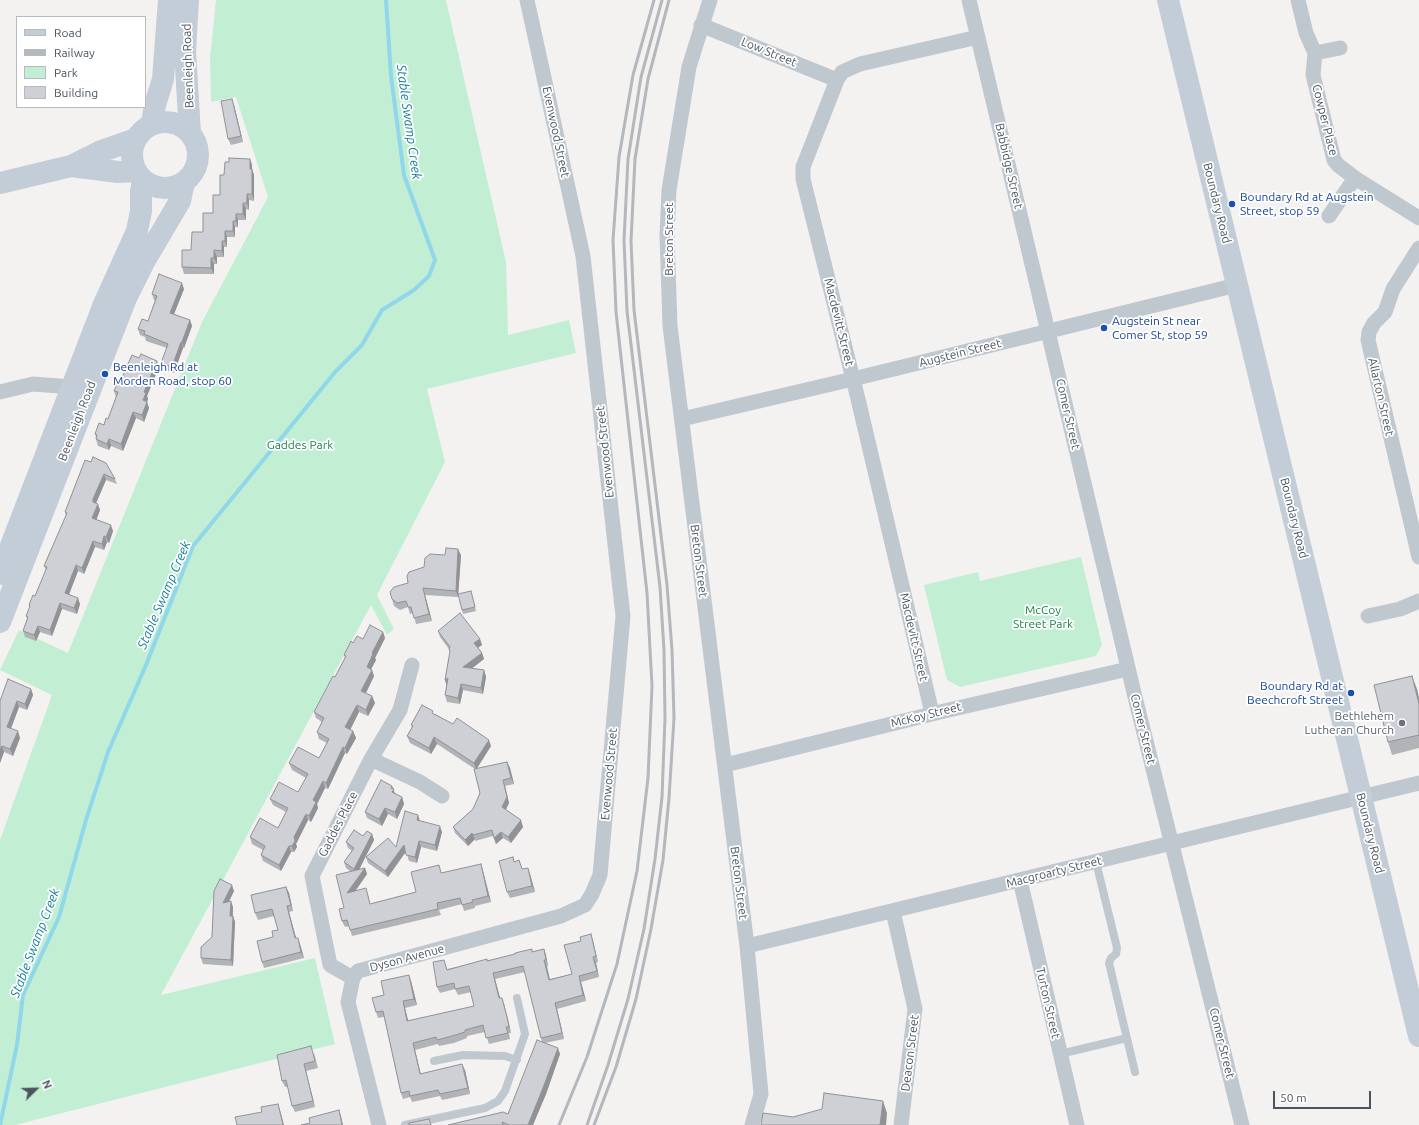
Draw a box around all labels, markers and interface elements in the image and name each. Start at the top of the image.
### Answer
legend [16,16,146,108]
street label: Beenleigh Road [179,23,197,109]
text: Road [54,26,82,39]
street label: Low Street [739,34,799,70]
text: Railway [54,46,95,59]
water label: Stable Swamp Creek [393,63,425,181]
text: Park [54,66,78,79]
street label: Cowper Place [1309,83,1341,157]
street label: Evenwood Street [539,85,573,179]
text: Building [54,86,98,99]
street label: Babbidge Street [992,122,1026,210]
street label: Boundary Road [1200,161,1234,245]
place label: Boundary Rd at Augstein Street, stop 59 [1240,190,1374,218]
marker: Boundary Rd at Augstein Street, stop 59 [1227,199,1237,209]
street label: Breton Street [662,202,676,276]
street label: Macdevitt Street [821,276,857,368]
place label: Augstein St near Comer St, stop 59 [1112,314,1208,342]
marker: Augstein St near Comer St, stop 59 [1099,323,1109,333]
street label: Augstein Street [917,336,1003,370]
street label: Allarton Street [1365,357,1397,437]
place label: Beenleigh Rd at Morden Road, stop 60 [113,360,232,388]
marker: Beenleigh Rd at Morden Road, stop 60 [100,369,110,379]
street label: Comer Street [1053,377,1083,451]
street label: Beenleigh Road [55,379,99,463]
street label: Evenwood Street [593,405,617,499]
park label: Gaddes Park [267,438,333,452]
street label: Boundary Road [1277,476,1311,560]
street label: Breton Street [687,524,711,598]
water label: Stable Swamp Creek [134,539,194,651]
street label: Macdevitt Street [897,591,931,683]
park label: McCoy Street Park [1013,603,1073,631]
place label: Boundary Rd at Beechcroft Street [1247,679,1343,707]
marker: Boundary Rd at Beechcroft Street [1346,688,1356,698]
street label: Comer Street [1127,692,1159,766]
street label: McKoy Street [889,699,963,731]
place label: Bethlehem Lutheran Church [1305,709,1394,737]
marker: Bethlehem Lutheran Church [1397,718,1407,728]
street label: Evenwood Street [598,727,620,821]
street label: Gaddes Place [315,789,361,859]
street label: Boundary Road [1353,791,1387,875]
street label: Breton Street [727,846,751,920]
street label: Macgroarty Street [1005,853,1103,891]
water label: Stable Swamp Creek [7,886,63,1000]
street label: Dyson Avenue [368,941,446,975]
street label: Turton Street [1033,966,1063,1040]
street label: Comer Street [1206,1006,1238,1080]
street label: Deacon Street [898,1014,922,1092]
north arrow [16,1069,56,1109]
text: N [40,1078,54,1090]
scale bar [1275,1083,1373,1109]
text: 50 m [1280,1091,1307,1104]

